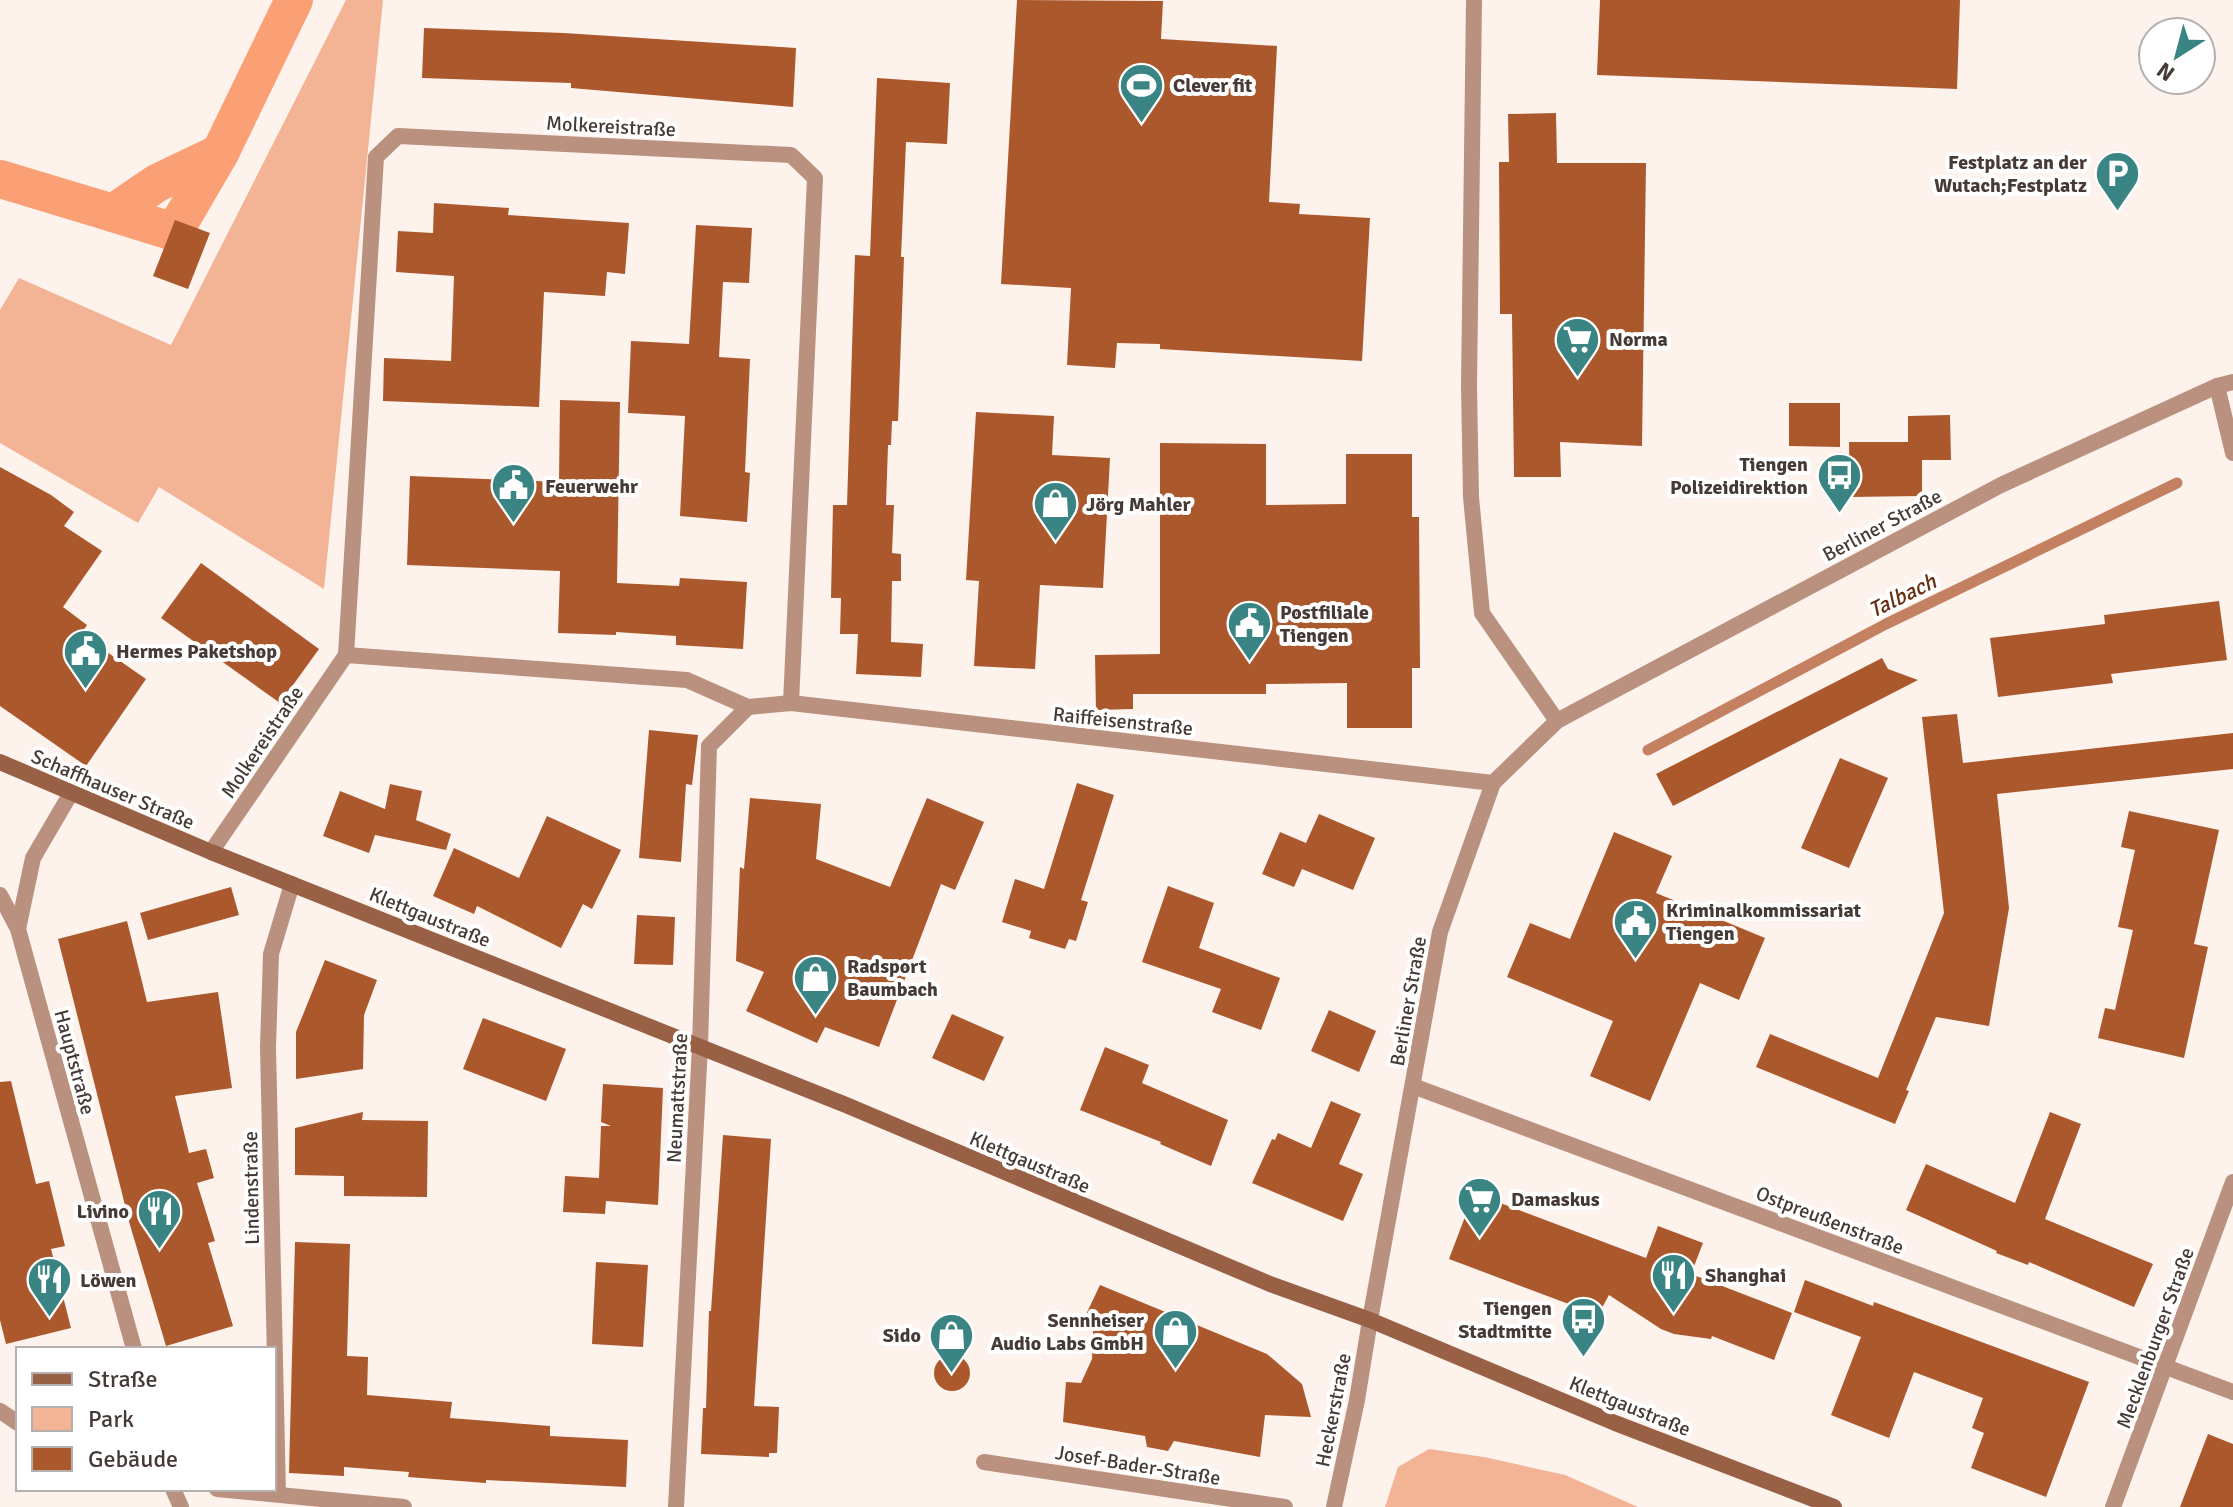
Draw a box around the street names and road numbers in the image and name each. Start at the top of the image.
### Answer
street label: Molkereistraße [545,111,677,142]
street label: Berliner Straße [1818,484,1946,567]
street label: Molkereistraße [216,681,309,803]
street label: Raiffeisenstraße [1052,702,1194,741]
street label: Schaffhauser Straße [27,744,198,835]
street label: Klettgaustraße [365,882,494,953]
street label: Berliner Straße [1385,934,1432,1068]
street label: Hauptstraße [48,1007,101,1117]
street label: Neumattstraße [662,1032,693,1164]
street label: Klettgaustraße [966,1126,1094,1199]
street label: Lindenstraße [238,1131,265,1245]
street label: Ostpreußenstraße [1752,1181,1907,1260]
street label: Mecklenburger Straße [2111,1244,2200,1432]
street label: Heckerstraße [1310,1351,1357,1469]
street label: Klettgaustraße [1565,1371,1694,1442]
street label: Josef-Bader-Straße [1054,1440,1222,1491]

